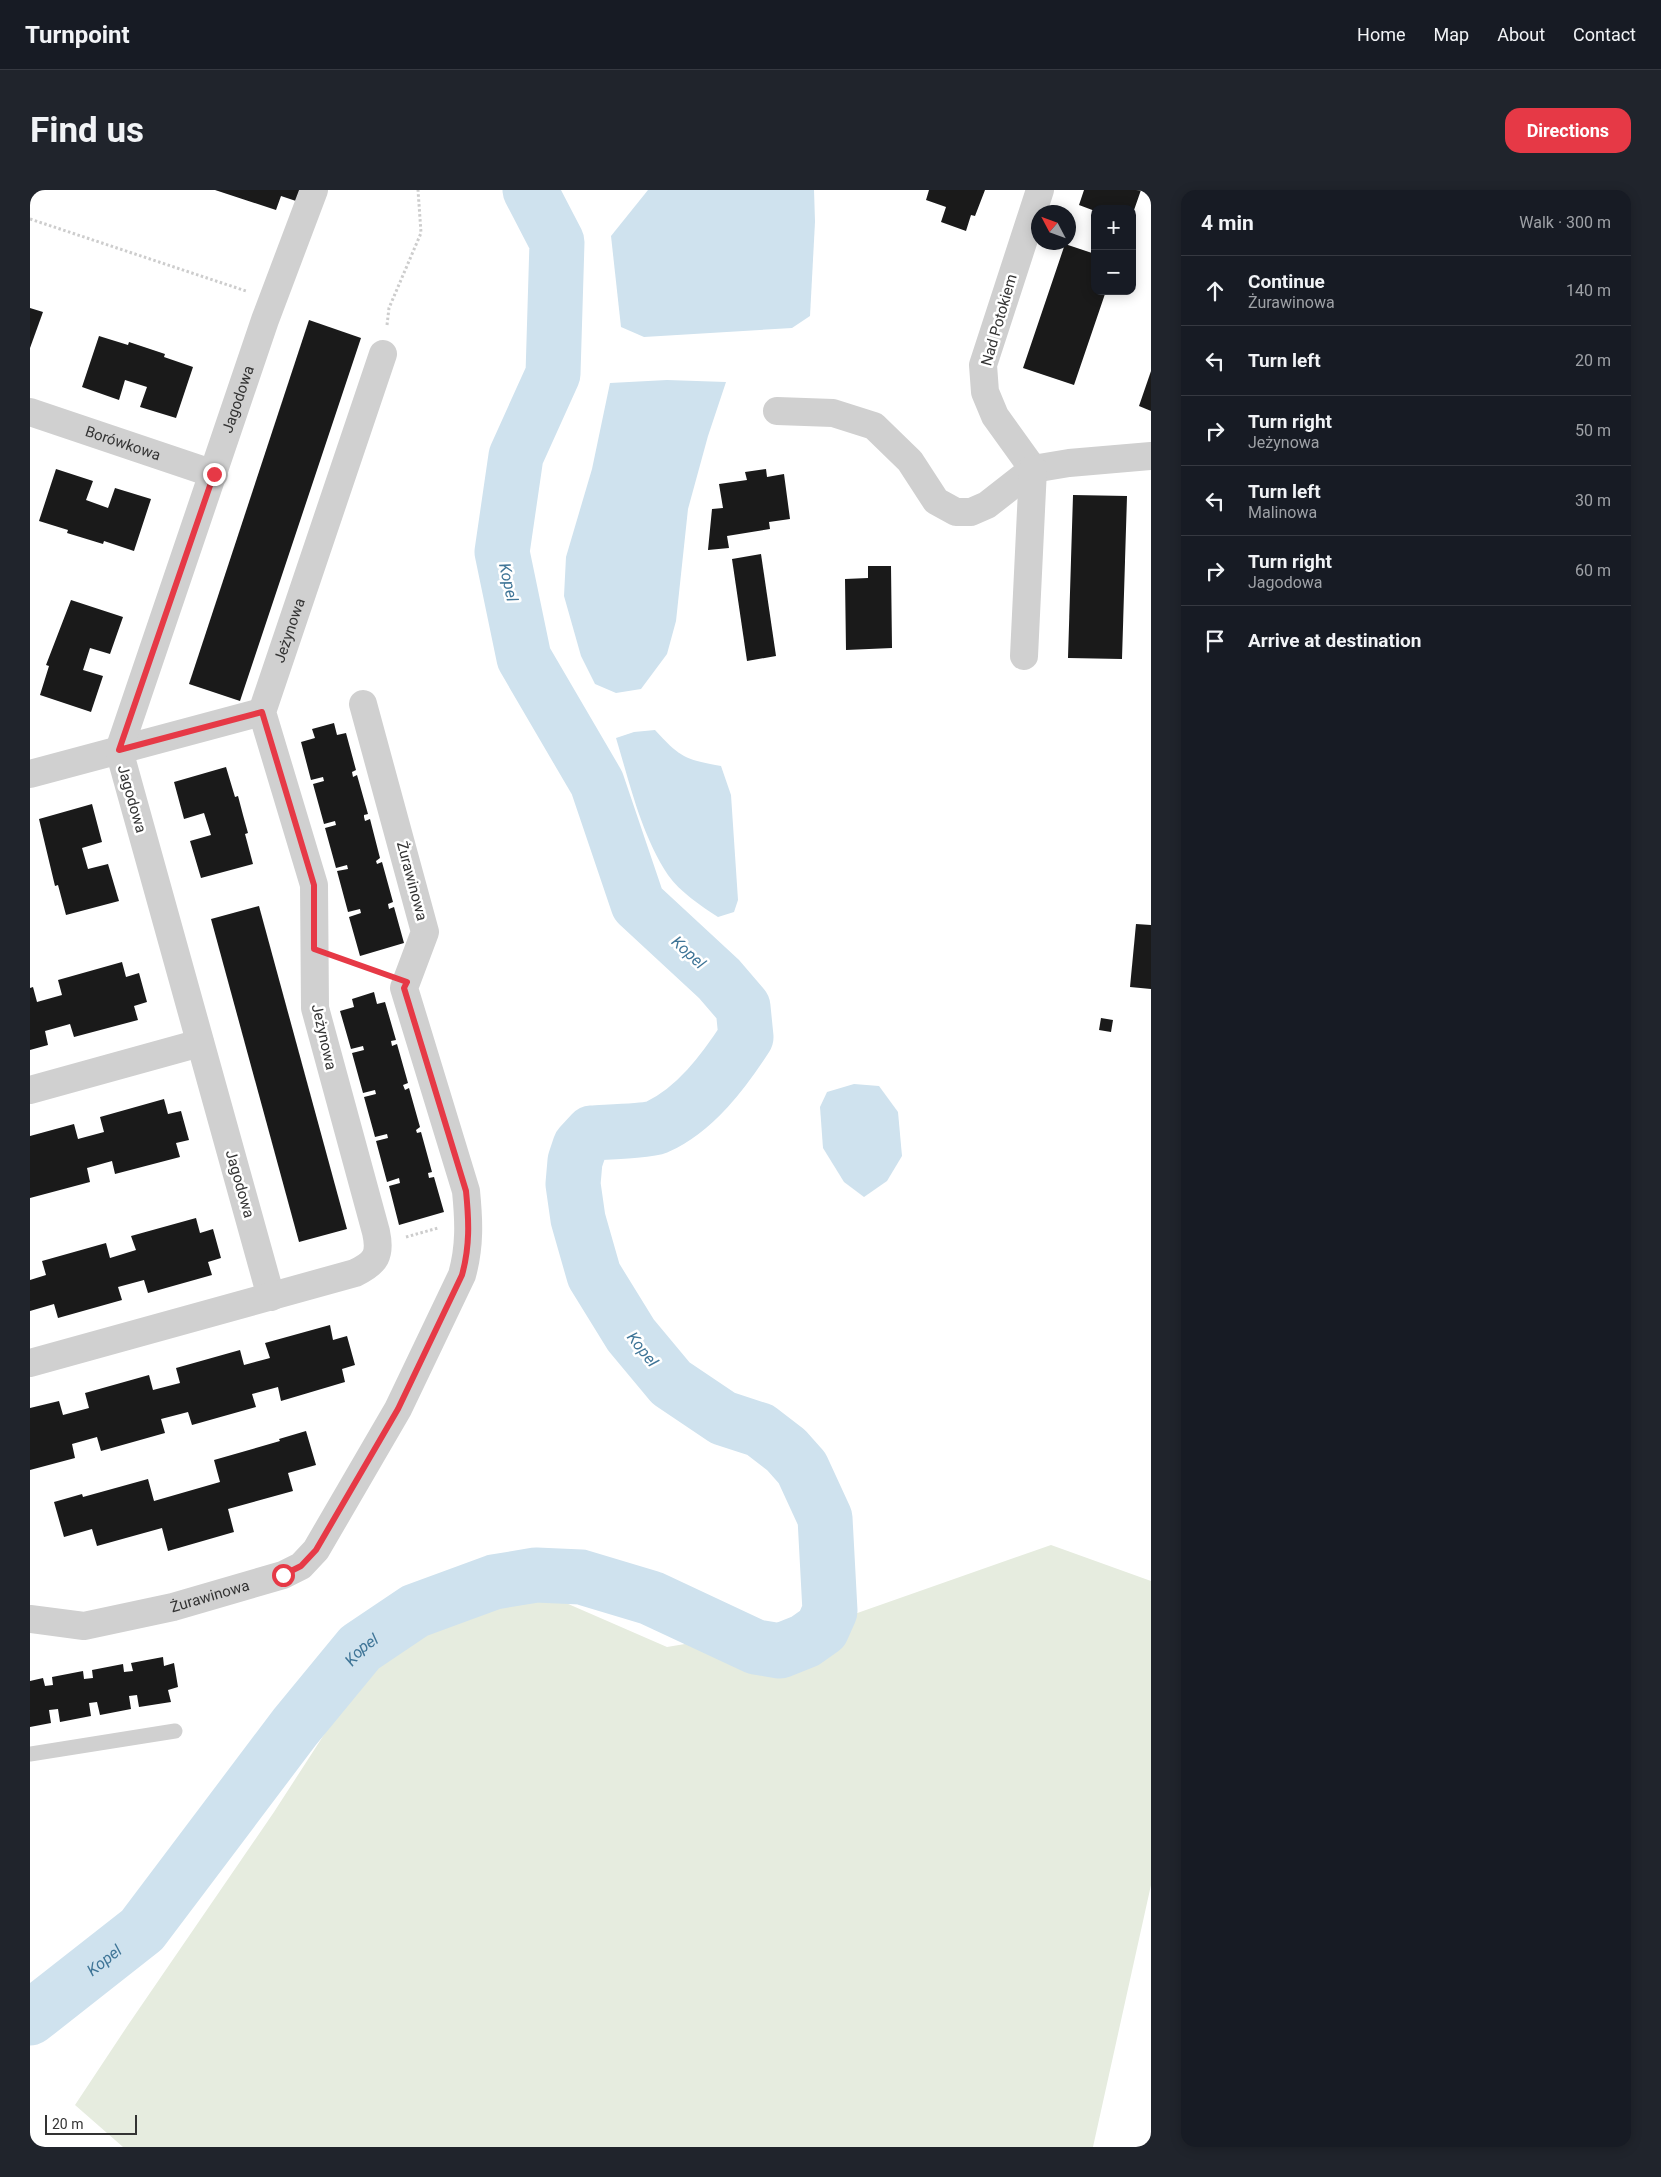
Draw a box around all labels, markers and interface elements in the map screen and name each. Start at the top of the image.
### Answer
text: Turnpoint [25,21,130,49]
text: Home [1357,24,1406,45]
text: Map [1434,24,1469,45]
text: About [1497,24,1545,45]
text: Contact [1573,24,1636,45]
button: Directions [1505,108,1631,153]
text: Find us [30,110,144,151]
north arrow [1031,205,1076,250]
map controls [1091,205,1136,295]
button: + [1091,205,1136,250]
text: 4 min [1201,211,1254,235]
text: Walk · 300 m [1519,213,1611,232]
button: − [1091,250,1136,295]
text: Continue [1248,270,1325,293]
street label: Nad Potokiem [977,272,1021,368]
icon: ahead [1201,277,1229,305]
text: 140 m [1566,281,1611,300]
text: Żurawinowa [1248,293,1335,312]
icon: left [1201,347,1229,375]
text: Turn left [1248,349,1321,372]
text: 20 m [1575,351,1611,370]
street label: Jagodowa [218,363,258,435]
text: Turn right [1248,410,1332,433]
icon: right [1201,417,1229,445]
text: 50 m [1575,421,1611,440]
street label: Borówkowa [83,422,163,464]
text: Jeżynowa [1248,433,1320,452]
route end [203,463,226,486]
text: Turn left [1248,480,1321,503]
icon: left [1201,487,1229,515]
text: 30 m [1575,491,1611,510]
text: Malinowa [1248,503,1317,522]
text: Turn right [1248,550,1332,573]
icon: right [1201,557,1229,585]
water label: Kopel [495,561,522,603]
text: 60 m [1575,561,1611,580]
text: Jagodowa [1248,573,1323,592]
street label: Jeżynowa [270,596,309,665]
icon: arrive [1201,627,1229,655]
text: Arrive at destination [1248,629,1421,652]
street label: Jagodowa [114,763,150,835]
street label: Żurawinowa [393,839,431,923]
water label: Kopel [668,932,710,973]
street label: Jeżynowa [308,1002,340,1072]
street label: Jagodowa [222,1148,258,1220]
water label: Kopel [623,1328,662,1371]
route start [272,1564,295,1587]
street label: Żurawinowa [168,1576,252,1616]
water label: Kopel [341,1629,382,1669]
water label: Kopel [83,1941,126,1980]
scale bar [45,2112,138,2135]
text: 20 m [52,2116,84,2132]

